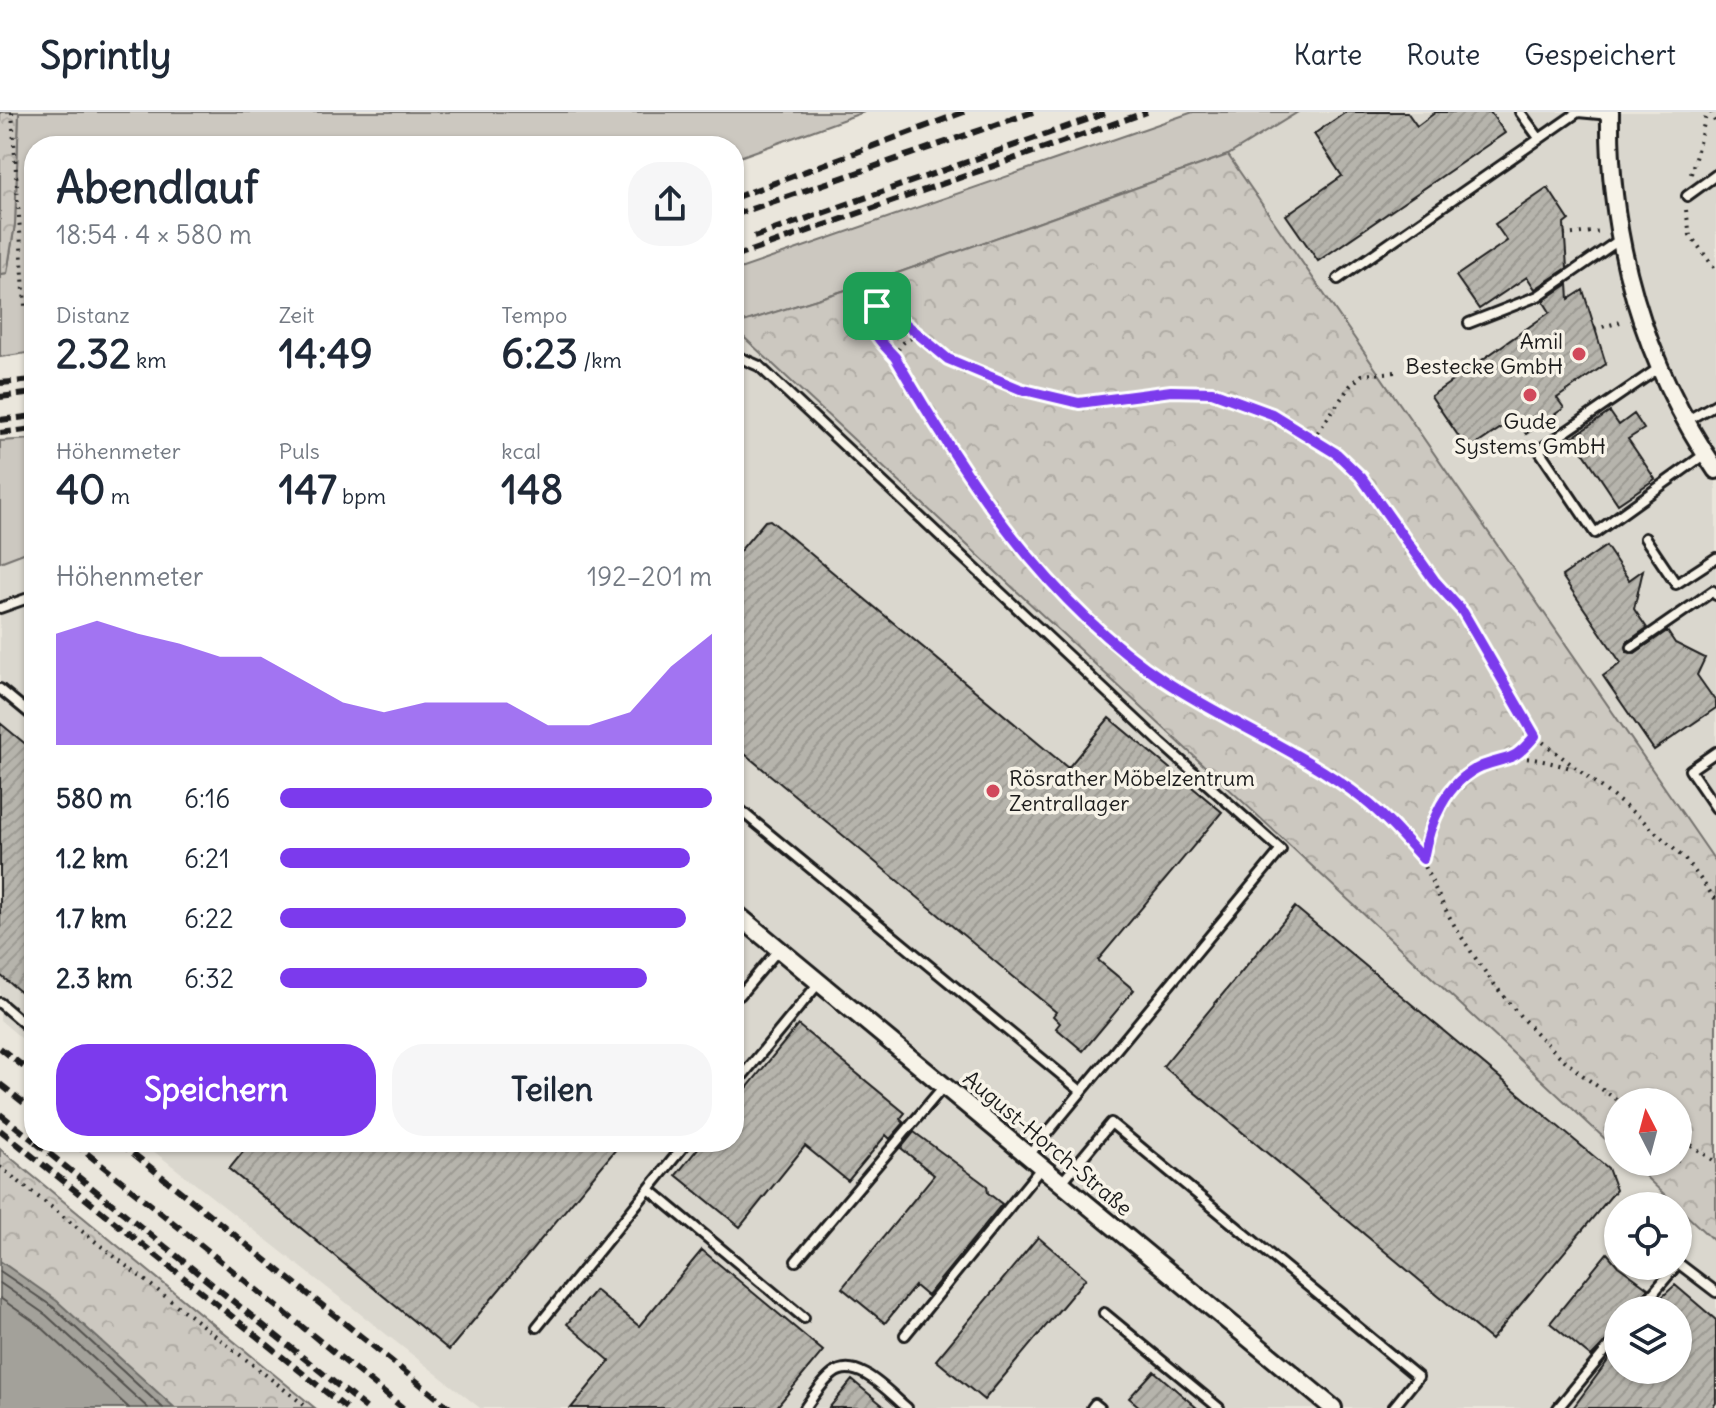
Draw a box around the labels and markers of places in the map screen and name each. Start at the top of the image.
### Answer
pin [843,272,911,340]
place label: Amil Bestecke GmbH [1405,327,1563,380]
marker: Amil Bestecke GmbH [1570,345,1588,363]
marker: Gude Systems GmbH [1521,386,1539,404]
place label: Gude Systems GmbH [1454,407,1606,460]
place label: Rösrather Möbelzentrum Zentrallager [1009,764,1255,817]
marker: Rösrather Möbelzentrum Zentrallager [984,782,1002,800]

